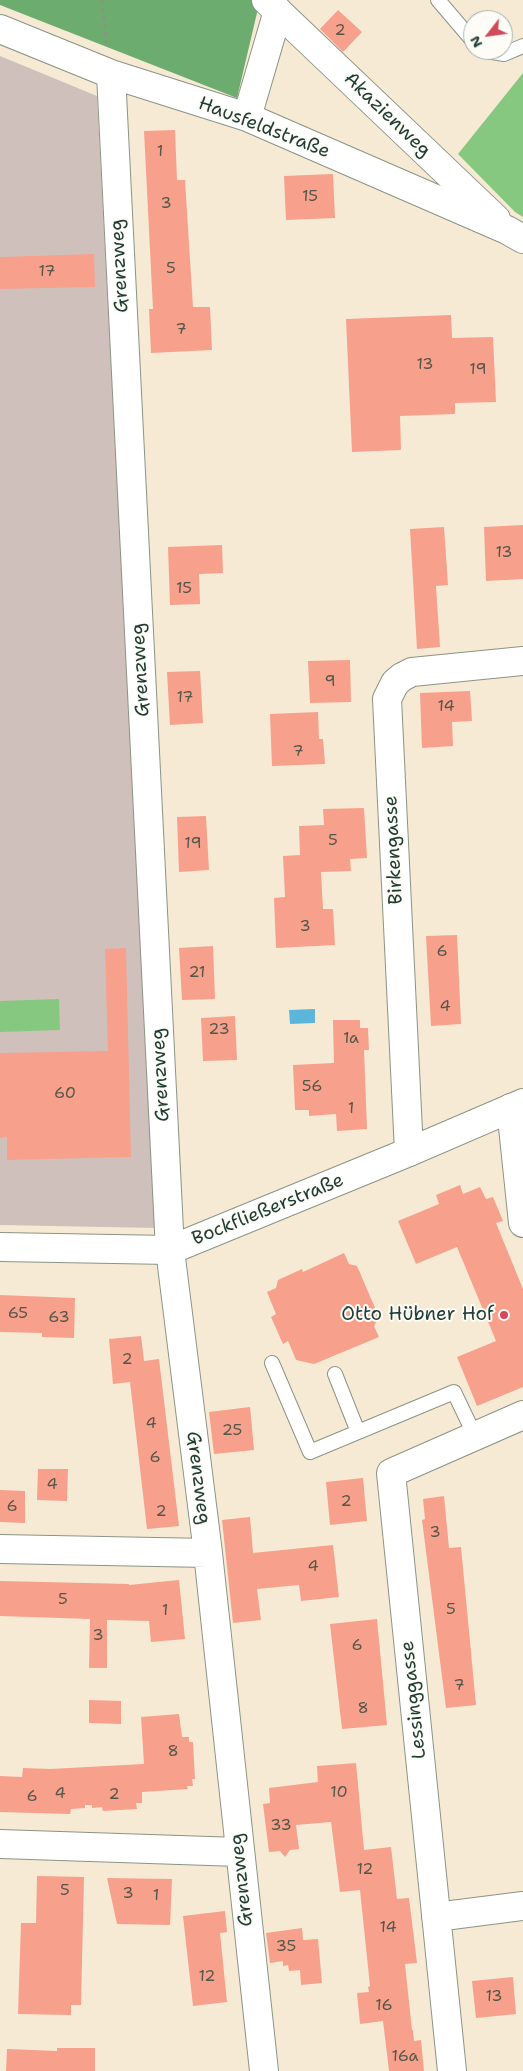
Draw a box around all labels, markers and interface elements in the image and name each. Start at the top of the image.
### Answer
north arrow [463,10,513,60]
house number: 2 [334,21,346,41]
text: N [465,33,486,51]
street label: Akazienweg [339,68,435,162]
street label: Hausfeldstraße [195,92,333,164]
house number: 1 [157,142,163,162]
house number: 15 [302,187,318,207]
house number: 3 [160,194,172,214]
street label: Grenzweg [106,219,134,313]
house number: 5 [166,259,176,279]
house number: 17 [38,262,56,282]
house number: 7 [175,320,187,340]
house number: 13 [416,355,434,375]
house number: 19 [469,360,487,380]
house number: 13 [495,543,513,563]
house number: 15 [176,579,192,599]
street label: Grenzweg [127,623,155,717]
house number: 9 [324,672,336,692]
house number: 17 [176,688,194,708]
house number: 14 [437,697,455,717]
house number: 7 [292,742,304,762]
street label: Birkengasse [380,795,408,905]
house number: 5 [328,831,338,851]
house number: 19 [184,834,202,854]
house number: 3 [299,917,311,937]
house number: 6 [436,942,448,962]
house number: 21 [188,963,206,983]
house number: 4 [439,997,451,1017]
house number: 23 [208,1020,230,1040]
street label: Grenzweg [147,1028,175,1122]
house number: 1a [343,1029,359,1049]
house number: 56 [302,1077,322,1097]
house number: 60 [54,1084,76,1104]
house number: 1 [348,1099,354,1119]
street label: Bockfließerstraße [189,1169,347,1251]
house number: 65 [8,1304,28,1324]
place label: Otto Hübner Hof [341,1304,494,1326]
house number: 63 [48,1308,70,1328]
marker: Otto Hübner Hof [498,1309,510,1321]
house number: 2 [121,1350,133,1370]
house number: 4 [145,1414,157,1434]
house number: 25 [222,1421,242,1441]
street label: Grenzweg [181,1430,215,1526]
house number: 6 [149,1448,161,1468]
house number: 4 [46,1475,58,1495]
house number: 2 [340,1492,352,1512]
house number: 6 [6,1497,18,1517]
house number: 2 [155,1502,167,1522]
house number: 3 [429,1523,441,1543]
house number: 4 [307,1557,319,1577]
house number: 5 [58,1590,68,1610]
house number: 5 [446,1600,456,1620]
house number: 1 [162,1601,168,1621]
house number: 3 [92,1626,104,1646]
house number: 6 [351,1636,363,1656]
street label: Lessinggasse [396,1640,432,1760]
house number: 7 [453,1676,465,1696]
house number: 8 [357,1699,369,1719]
house number: 8 [167,1742,179,1762]
house number: 10 [330,1783,348,1803]
house number: 4 [54,1784,66,1804]
house number: 2 [108,1785,120,1805]
house number: 6 [26,1787,38,1807]
house number: 33 [270,1816,292,1836]
street label: Grenzweg [226,1832,258,1928]
house number: 12 [356,1860,374,1880]
house number: 5 [60,1881,70,1901]
house number: 3 [122,1884,134,1904]
house number: 1 [153,1886,159,1906]
house number: 14 [379,1918,397,1938]
house number: 35 [276,1937,296,1957]
house number: 12 [198,1967,216,1987]
house number: 13 [485,1987,503,2007]
house number: 16 [375,1996,393,2016]
house number: 16a [391,2047,419,2067]

